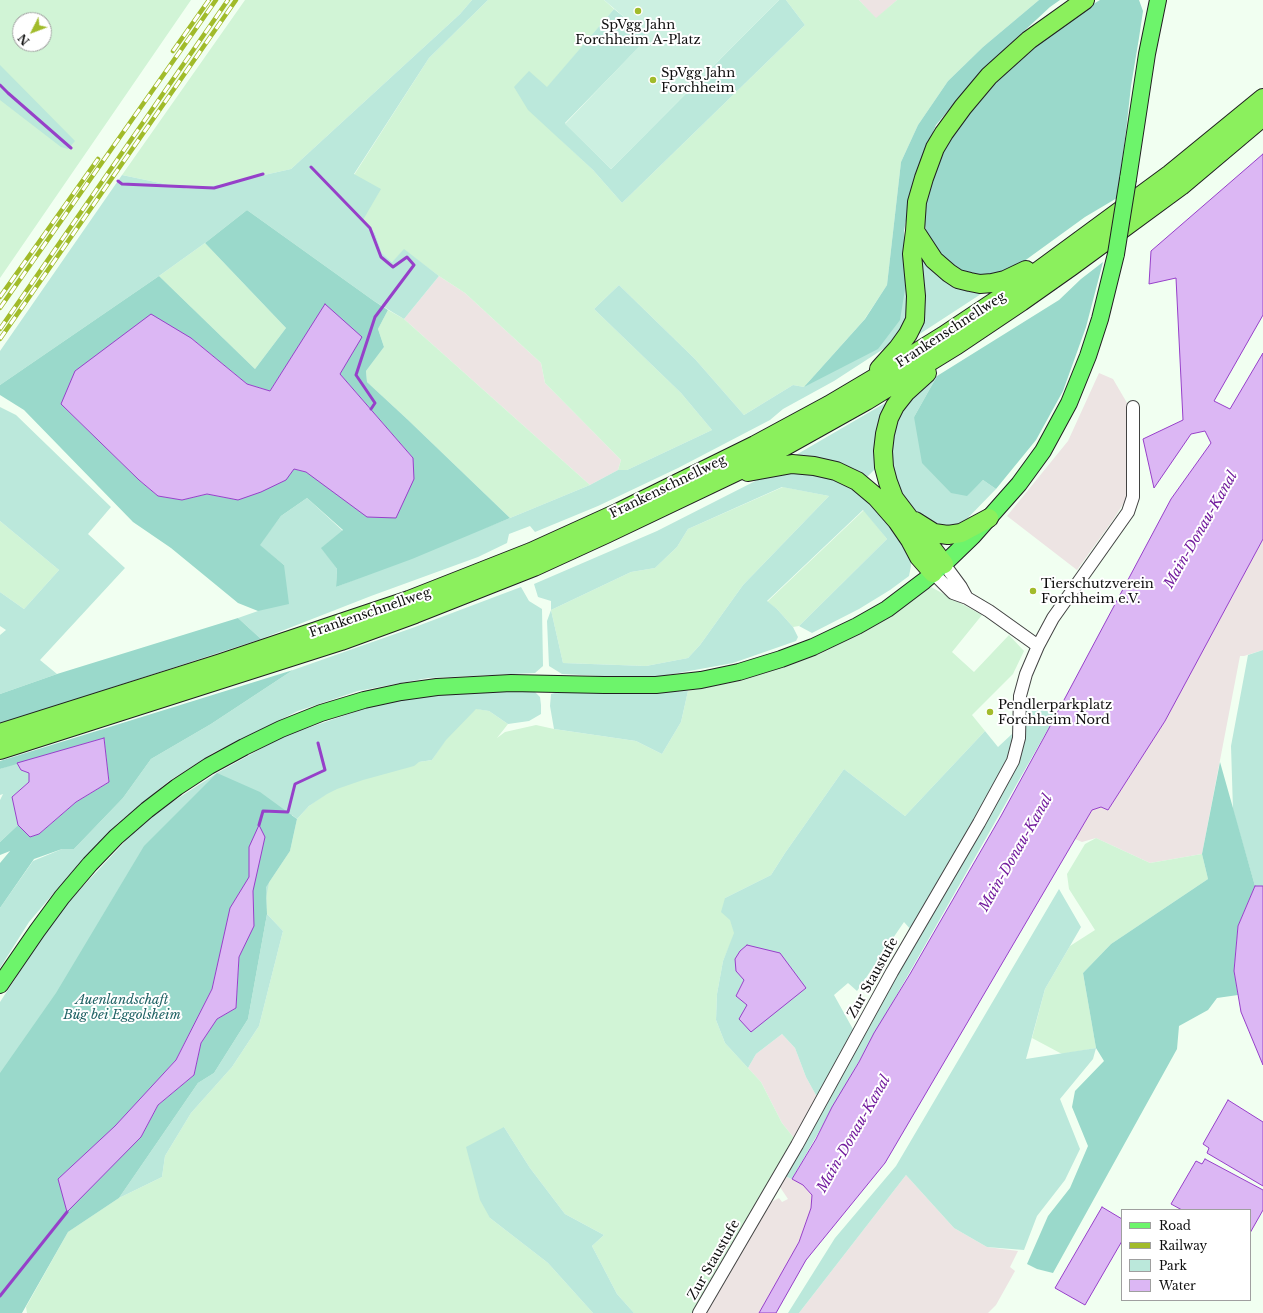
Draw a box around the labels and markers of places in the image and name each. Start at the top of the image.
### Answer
marker: SpVgg Jahn Forchheim A-Platz [633,6,643,16]
place label: SpVgg Jahn Forchheim A-Platz [575,17,701,48]
place label: SpVgg Jahn Forchheim [661,65,735,96]
marker: SpVgg Jahn Forchheim [648,75,658,85]
place label: Tierschutzverein Forchheim e.V. [1041,576,1154,607]
marker: Tierschutzverein Forchheim e.V. [1028,586,1038,596]
place label: Pendlerparkplatz Forchheim Nord [998,697,1112,728]
marker: Pendlerparkplatz Forchheim Nord [985,707,995,717]

